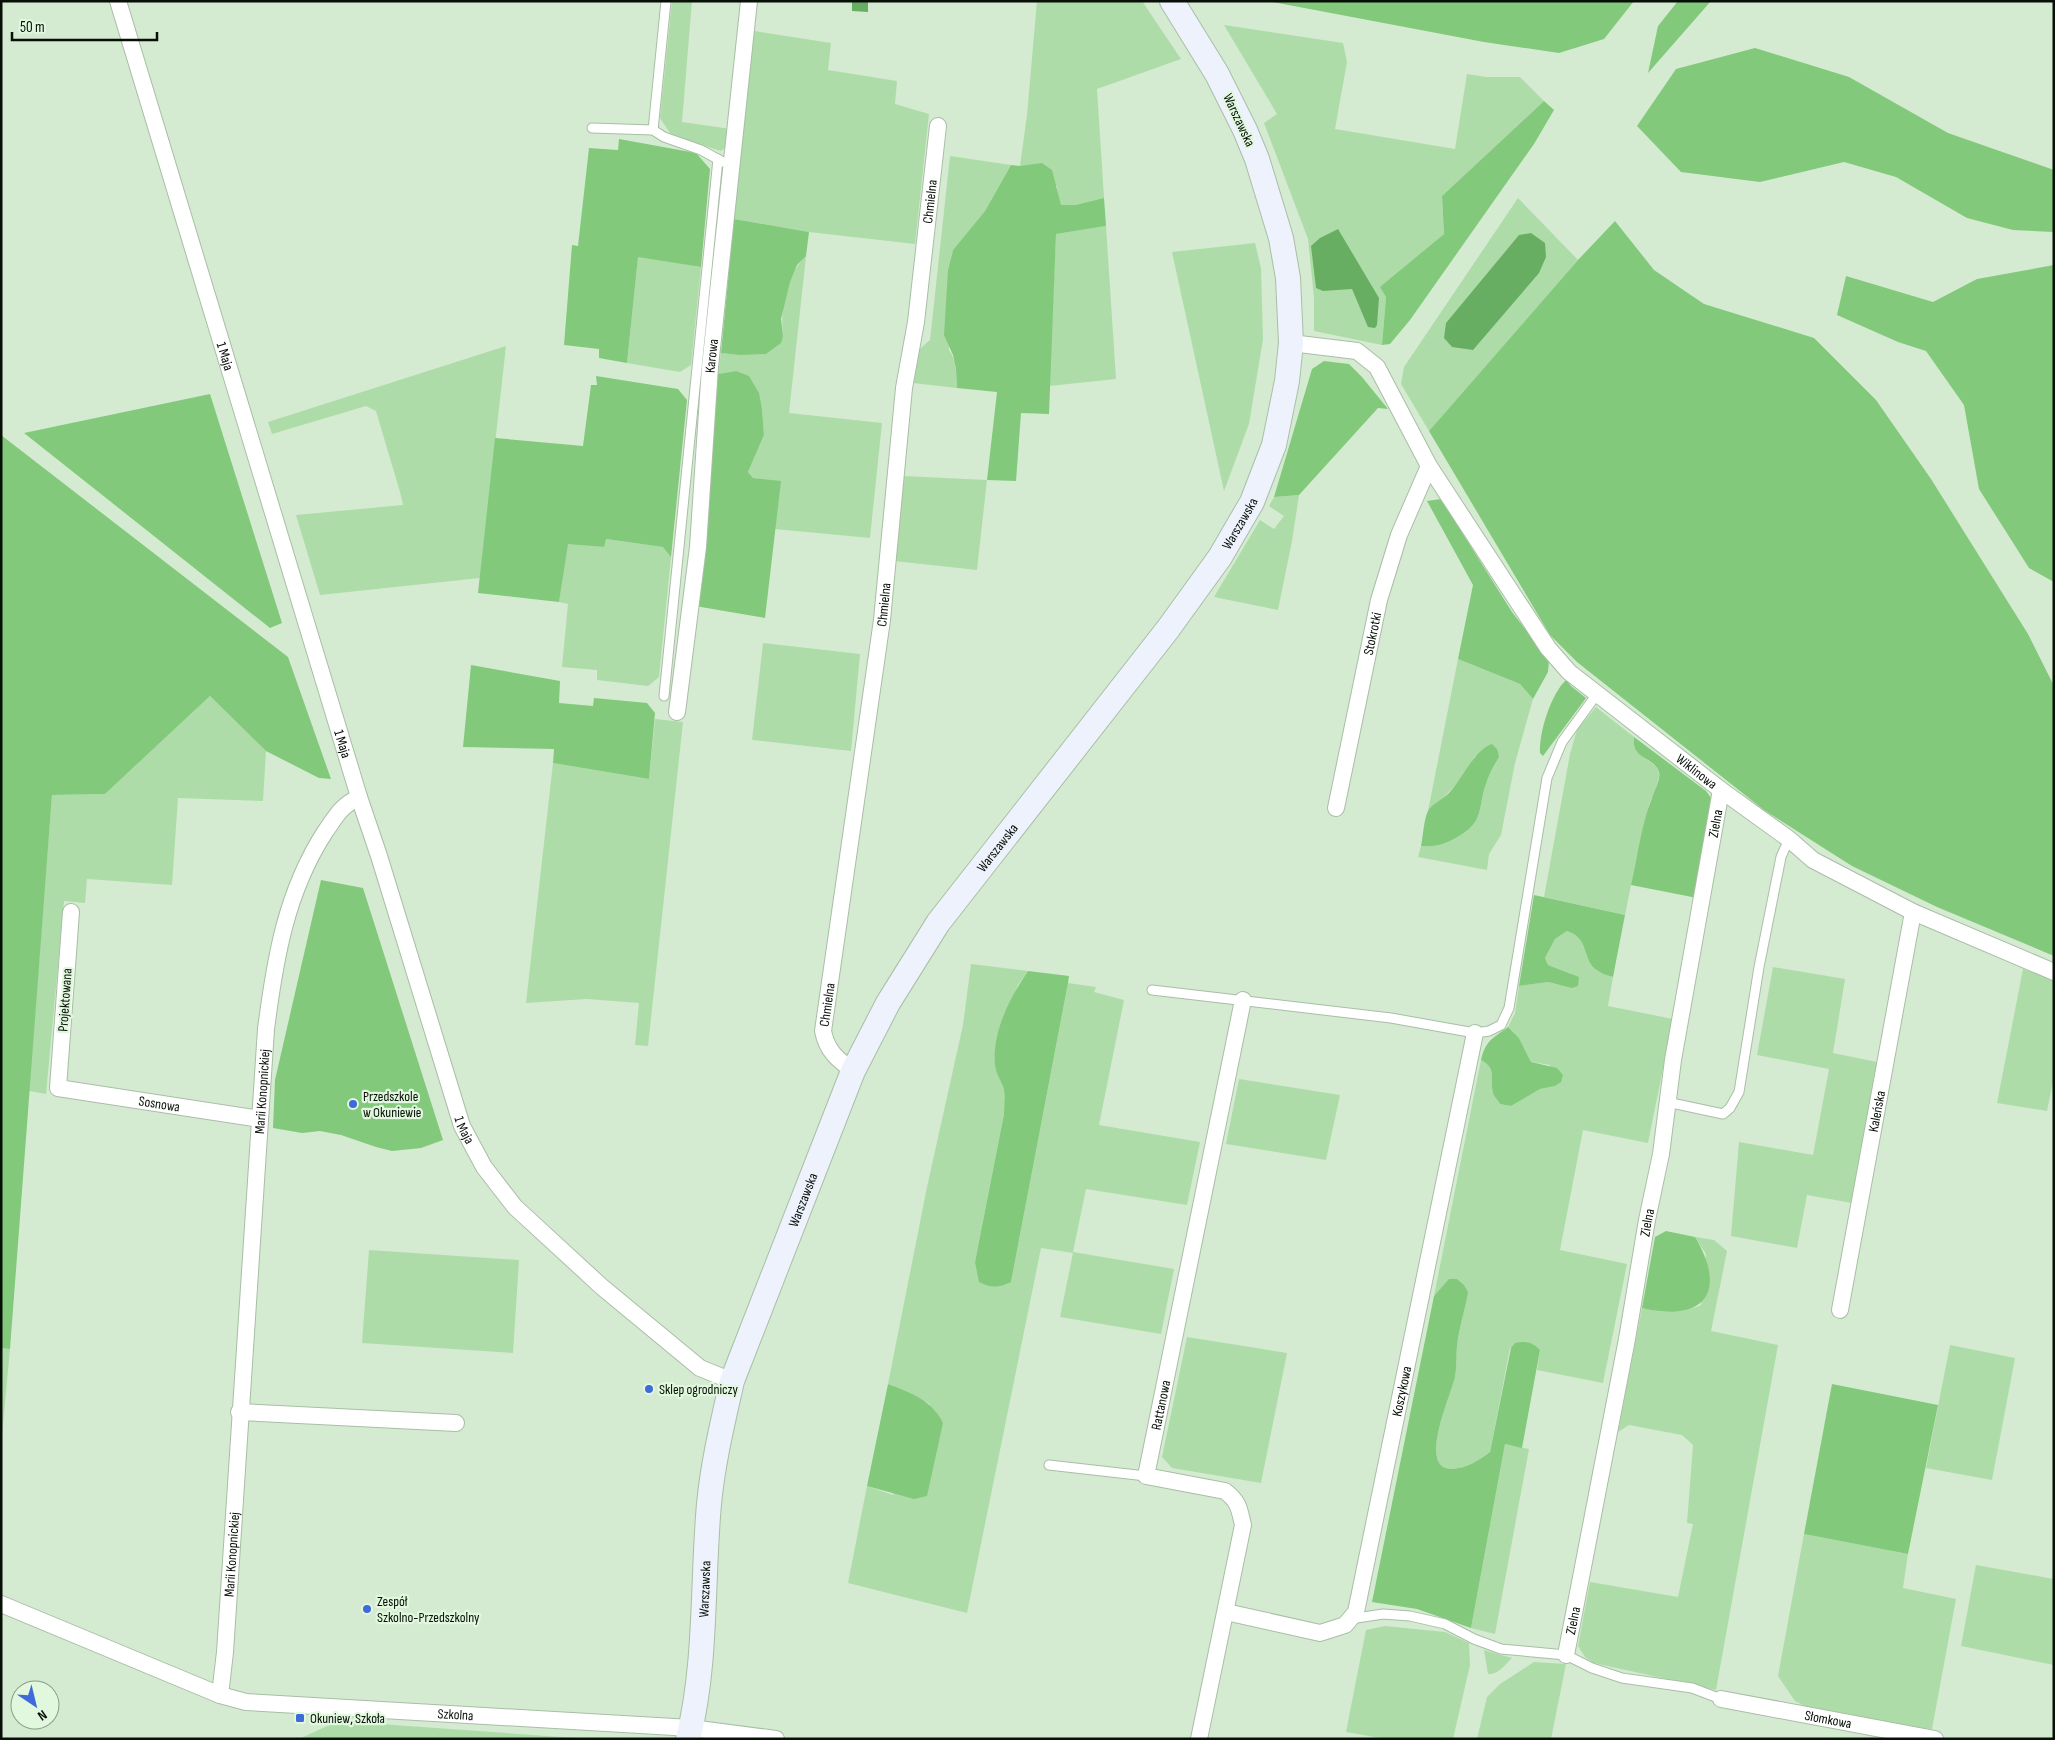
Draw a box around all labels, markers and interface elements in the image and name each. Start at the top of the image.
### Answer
scale bar [12,10,158,42]
text: 50 m [20,18,45,37]
street label: Warszawska [1219,91,1259,149]
street label: Chmielna [919,179,940,224]
street label: Karowa [701,338,721,373]
street label: 1 Maja [213,340,238,372]
street label: Warszawska [1218,496,1261,552]
street label: Chmielna [873,582,894,628]
street label: Stokrotki [1359,611,1385,657]
street label: 1 Maja [331,727,355,760]
street label: Wiklinowa [1673,750,1721,792]
street label: Zielna [1704,808,1726,839]
street label: Warszawska [973,820,1021,875]
street label: Projektowana [54,968,76,1032]
street label: Chmielna [815,982,838,1028]
street label: Marii Konopnickiej [251,1049,273,1134]
place label: Przedszkole w Okuniewie [363,1088,421,1121]
street label: Kaleńska [1864,1089,1889,1133]
street label: Sosnowa [137,1092,181,1115]
marker: Przedszkole w Okuniewie [347,1098,359,1110]
street label: 1 Maja [451,1114,478,1147]
street label: Warszawska [784,1170,821,1229]
street label: Zielna [1636,1207,1658,1238]
street label: Koszykowa [1388,1364,1415,1418]
street label: Rattanowa [1147,1379,1174,1431]
place label: Sklep ogrodniczy [659,1381,739,1398]
marker: Sklep ogrodniczy [643,1383,655,1395]
street label: Marii Konopnickiej [220,1512,243,1597]
street label: Warszawska [695,1560,714,1618]
place label: Zespół Szkolno-Przedszkolny [377,1593,480,1626]
marker: Zespół Szkolno-Przedszkolny [361,1603,373,1615]
street label: Zielna [1562,1605,1584,1636]
north arrow [10,1680,60,1730]
street label: Szkolna [437,1705,474,1724]
text: N [34,1706,50,1724]
street label: Słomkowa [1803,1706,1853,1732]
place label: Okuniew, Szkoła [310,1710,385,1727]
marker: Okuniew, Szkoła [294,1712,306,1724]

